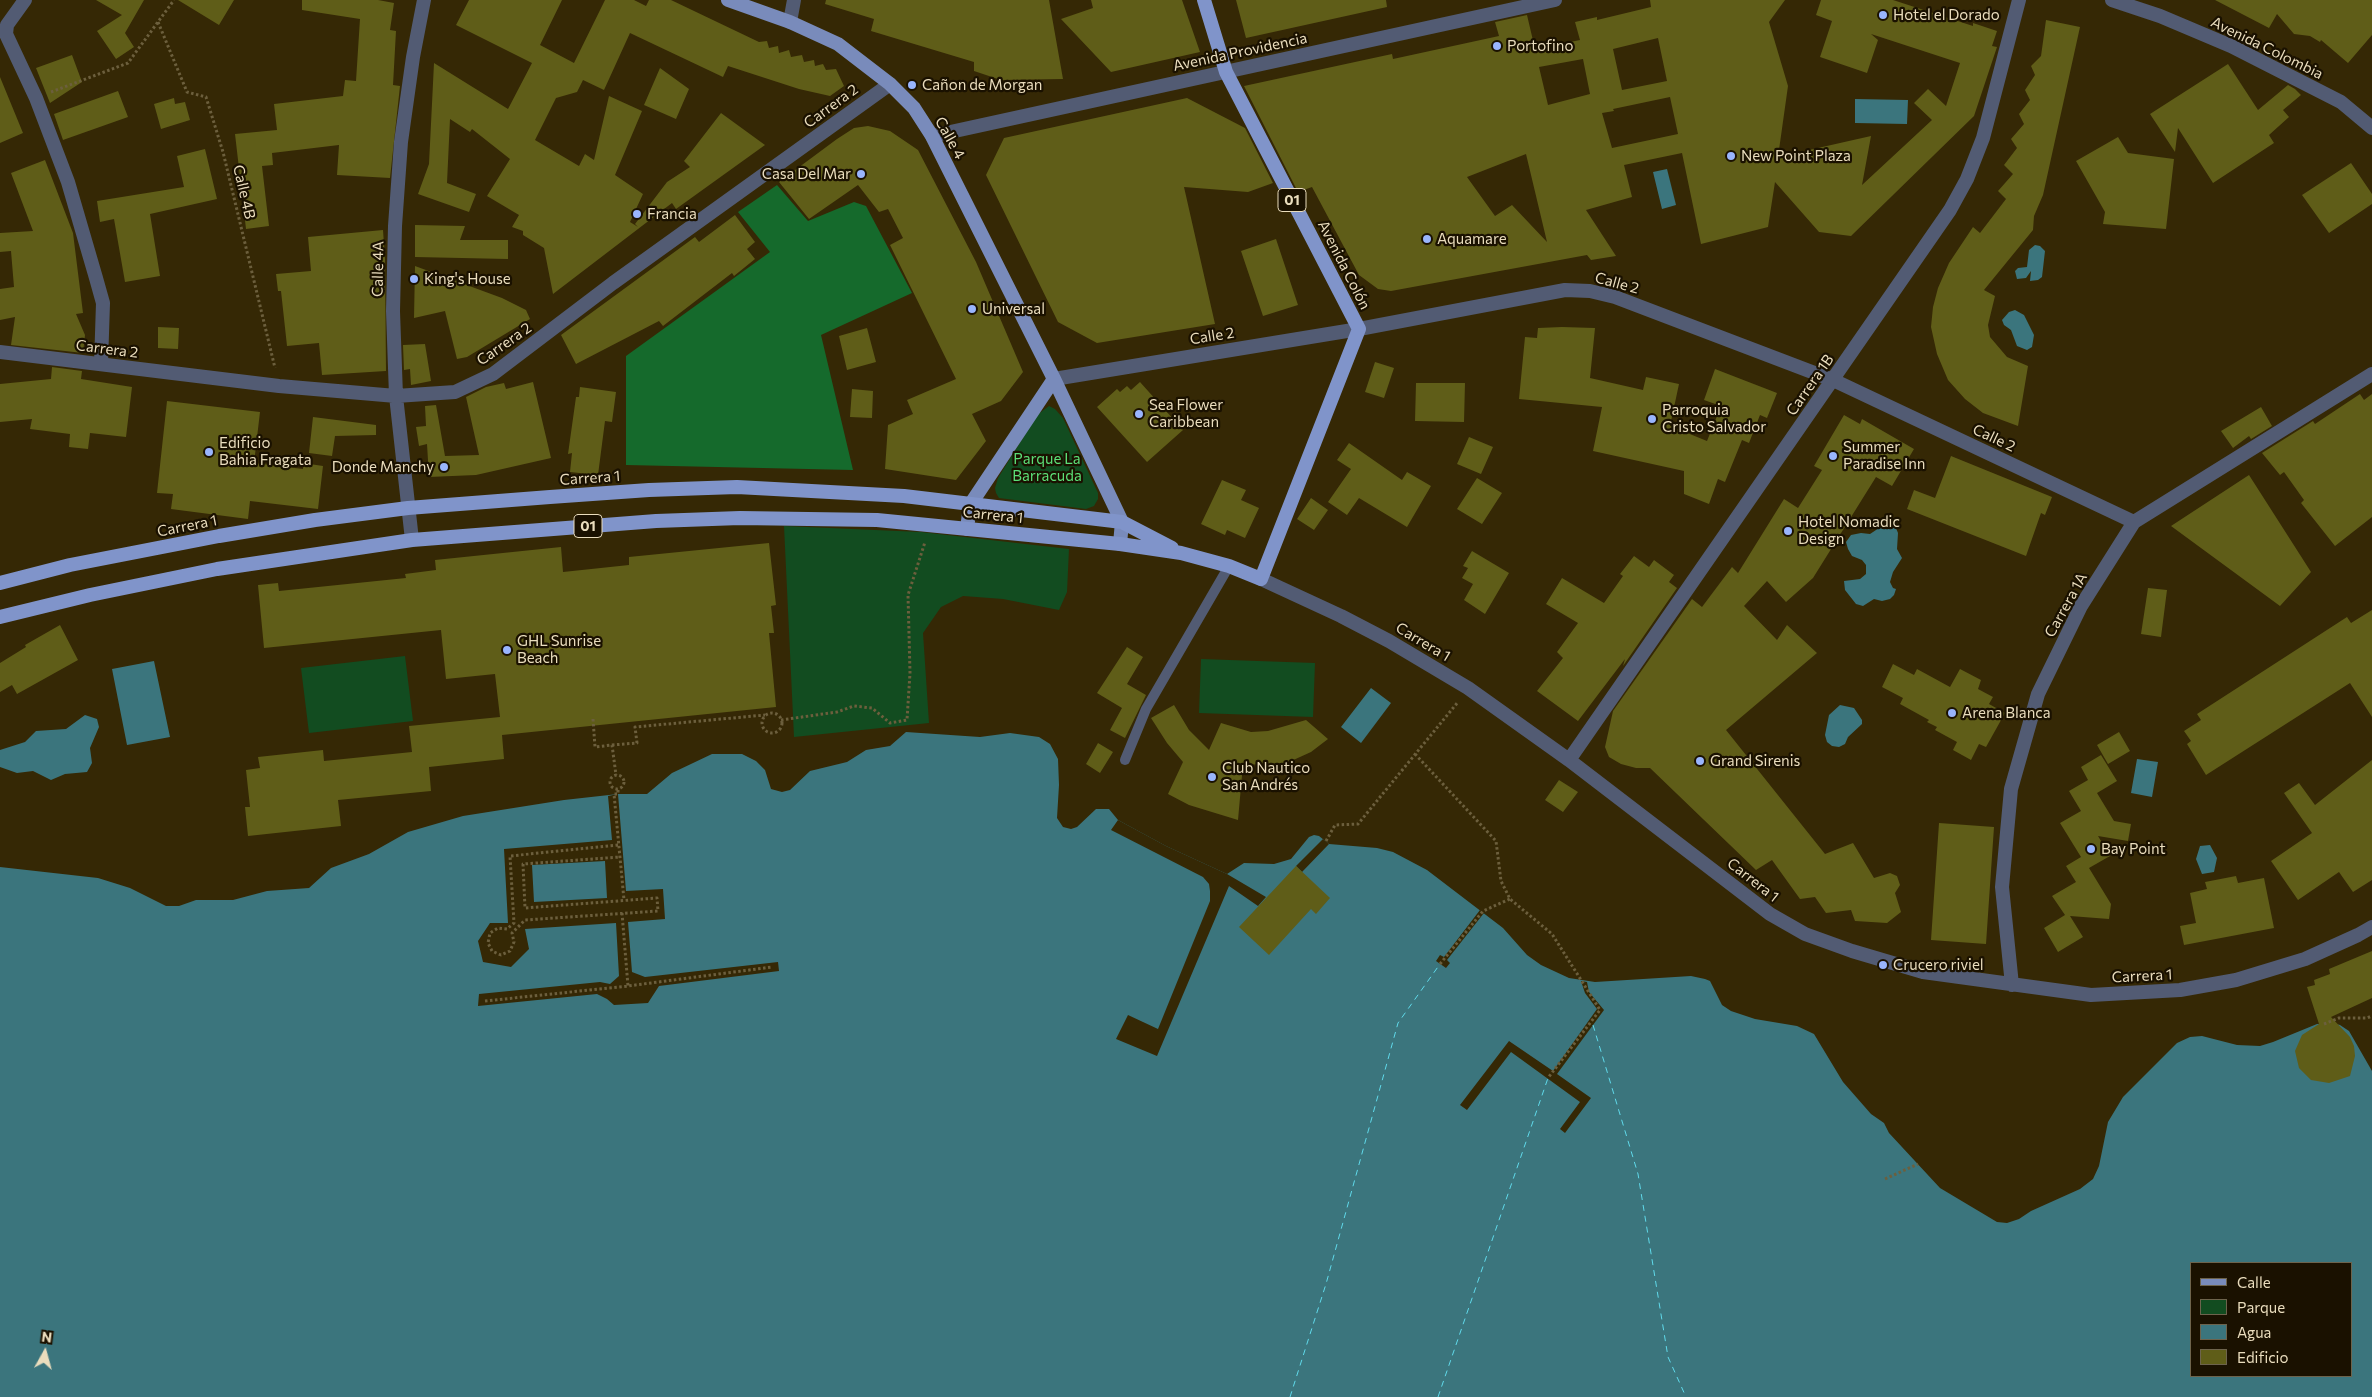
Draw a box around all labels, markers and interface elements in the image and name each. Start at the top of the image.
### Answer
place label: Hotel el Dorado [1893,6,2000,24]
marker: Hotel el Dorado [1877,9,1889,21]
street label: Avenida Colombia [2208,13,2326,83]
street label: Avenida Providencia [1171,29,1309,75]
place label: Portofino [1507,37,1573,55]
marker: Portofino [1491,40,1503,52]
place label: Cañon de Morgan [922,76,1042,94]
marker: Cañon de Morgan [906,79,918,91]
street label: Carrera 2 [800,80,862,132]
street label: Calle 4 [931,114,969,162]
place label: New Point Plaza [1741,147,1851,165]
marker: New Point Plaza [1725,150,1737,162]
street label: Calle 4B [229,163,259,221]
place label: Casa Del Mar [762,165,851,183]
marker: Casa Del Mar [855,168,867,180]
road number: 01 [1278,188,1306,212]
place label: Francia [647,205,697,223]
marker: Francia [631,208,643,220]
street label: Avenida Colón [1314,217,1374,313]
place label: Aquamare [1437,230,1507,248]
marker: Aquamare [1421,233,1433,245]
street label: Calle 4A [369,241,387,297]
street label: Calle 2 [1593,269,1641,297]
place label: King's House [424,270,511,288]
marker: King's House [408,273,420,285]
place label: Universal [982,300,1045,318]
marker: Universal [966,303,978,315]
street label: Carrera 2 [473,319,535,369]
street label: Calle 2 [1188,324,1236,348]
street label: Carrera 2 [75,336,139,362]
street label: Carrera 1B [1782,351,1838,419]
place label: Sea Flower Caribbean [1149,396,1223,431]
place label: Parroquia Cristo Salvador [1662,401,1766,436]
marker: Sea Flower Caribbean [1133,408,1145,420]
marker: Parroquia Cristo Salvador [1646,413,1658,425]
street label: Calle 2 [1970,420,2018,456]
place label: Edificio Bahia Fragata [219,434,312,469]
place label: Summer Paradise Inn [1843,438,1925,473]
marker: Edificio Bahia Fragata [203,446,215,458]
park label: Parque La Barracuda [1012,450,1082,485]
marker: Summer Paradise Inn [1827,450,1839,462]
place label: Donde Manchy [332,458,434,476]
marker: Donde Manchy [438,461,450,473]
street label: Carrera 1 [559,467,621,489]
street label: Carrera 1 [962,503,1024,527]
street label: Carrera 1 [155,511,219,541]
place label: Hotel Nomadic Design [1798,513,1900,548]
road number: 01 [574,514,602,538]
marker: Hotel Nomadic Design [1782,525,1794,537]
street label: Carrera 1A [2041,570,2091,640]
street label: Carrera 1 [1392,619,1454,665]
place label: GHL Sunrise Beach [517,632,601,667]
marker: GHL Sunrise Beach [501,644,513,656]
place label: Arena Blanca [1962,704,2051,722]
marker: Arena Blanca [1946,707,1958,719]
place label: Grand Sirenis [1710,752,1800,770]
marker: Grand Sirenis [1694,755,1706,767]
place label: Club Nautico San Andrés [1222,759,1310,794]
marker: Club Nautico San Andrés [1206,771,1218,783]
place label: Bay Point [2101,840,2166,858]
marker: Bay Point [2085,843,2097,855]
street label: Carrera 1 [1724,854,1782,906]
place label: Crucero riviel [1893,956,1984,974]
marker: Crucero riviel [1877,959,1889,971]
street label: Carrera 1 [2111,965,2173,987]
legend [2190,1262,2352,1377]
text: Calle [2237,1273,2271,1291]
text: Parque [2237,1298,2285,1316]
text: Agua [2237,1323,2271,1341]
north arrow [20,1327,70,1377]
text: N [41,1328,53,1346]
text: Edificio [2237,1348,2288,1366]

